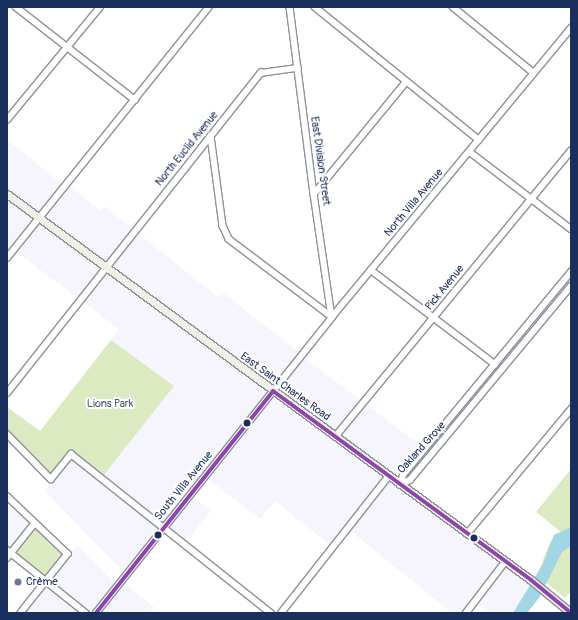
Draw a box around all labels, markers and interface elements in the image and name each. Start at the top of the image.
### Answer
street label: North Euclid Avenue [153,109,221,189]
street label: East Division Street [307,116,333,206]
street label: North Villa Avenue [382,166,446,240]
street label: Pick Avenue [423,263,467,313]
street label: East Saint Charles Road [237,350,333,424]
park label: Lions Park [87,397,133,411]
unlabelled marker [242,418,252,428]
street label: Oakland Grove [395,419,449,477]
street label: South Villa Avenue [152,449,216,523]
unlabelled marker [153,530,163,540]
unlabelled marker [469,533,479,543]
place label: Crème [26,575,58,589]
marker: Crème [13,577,23,587]

